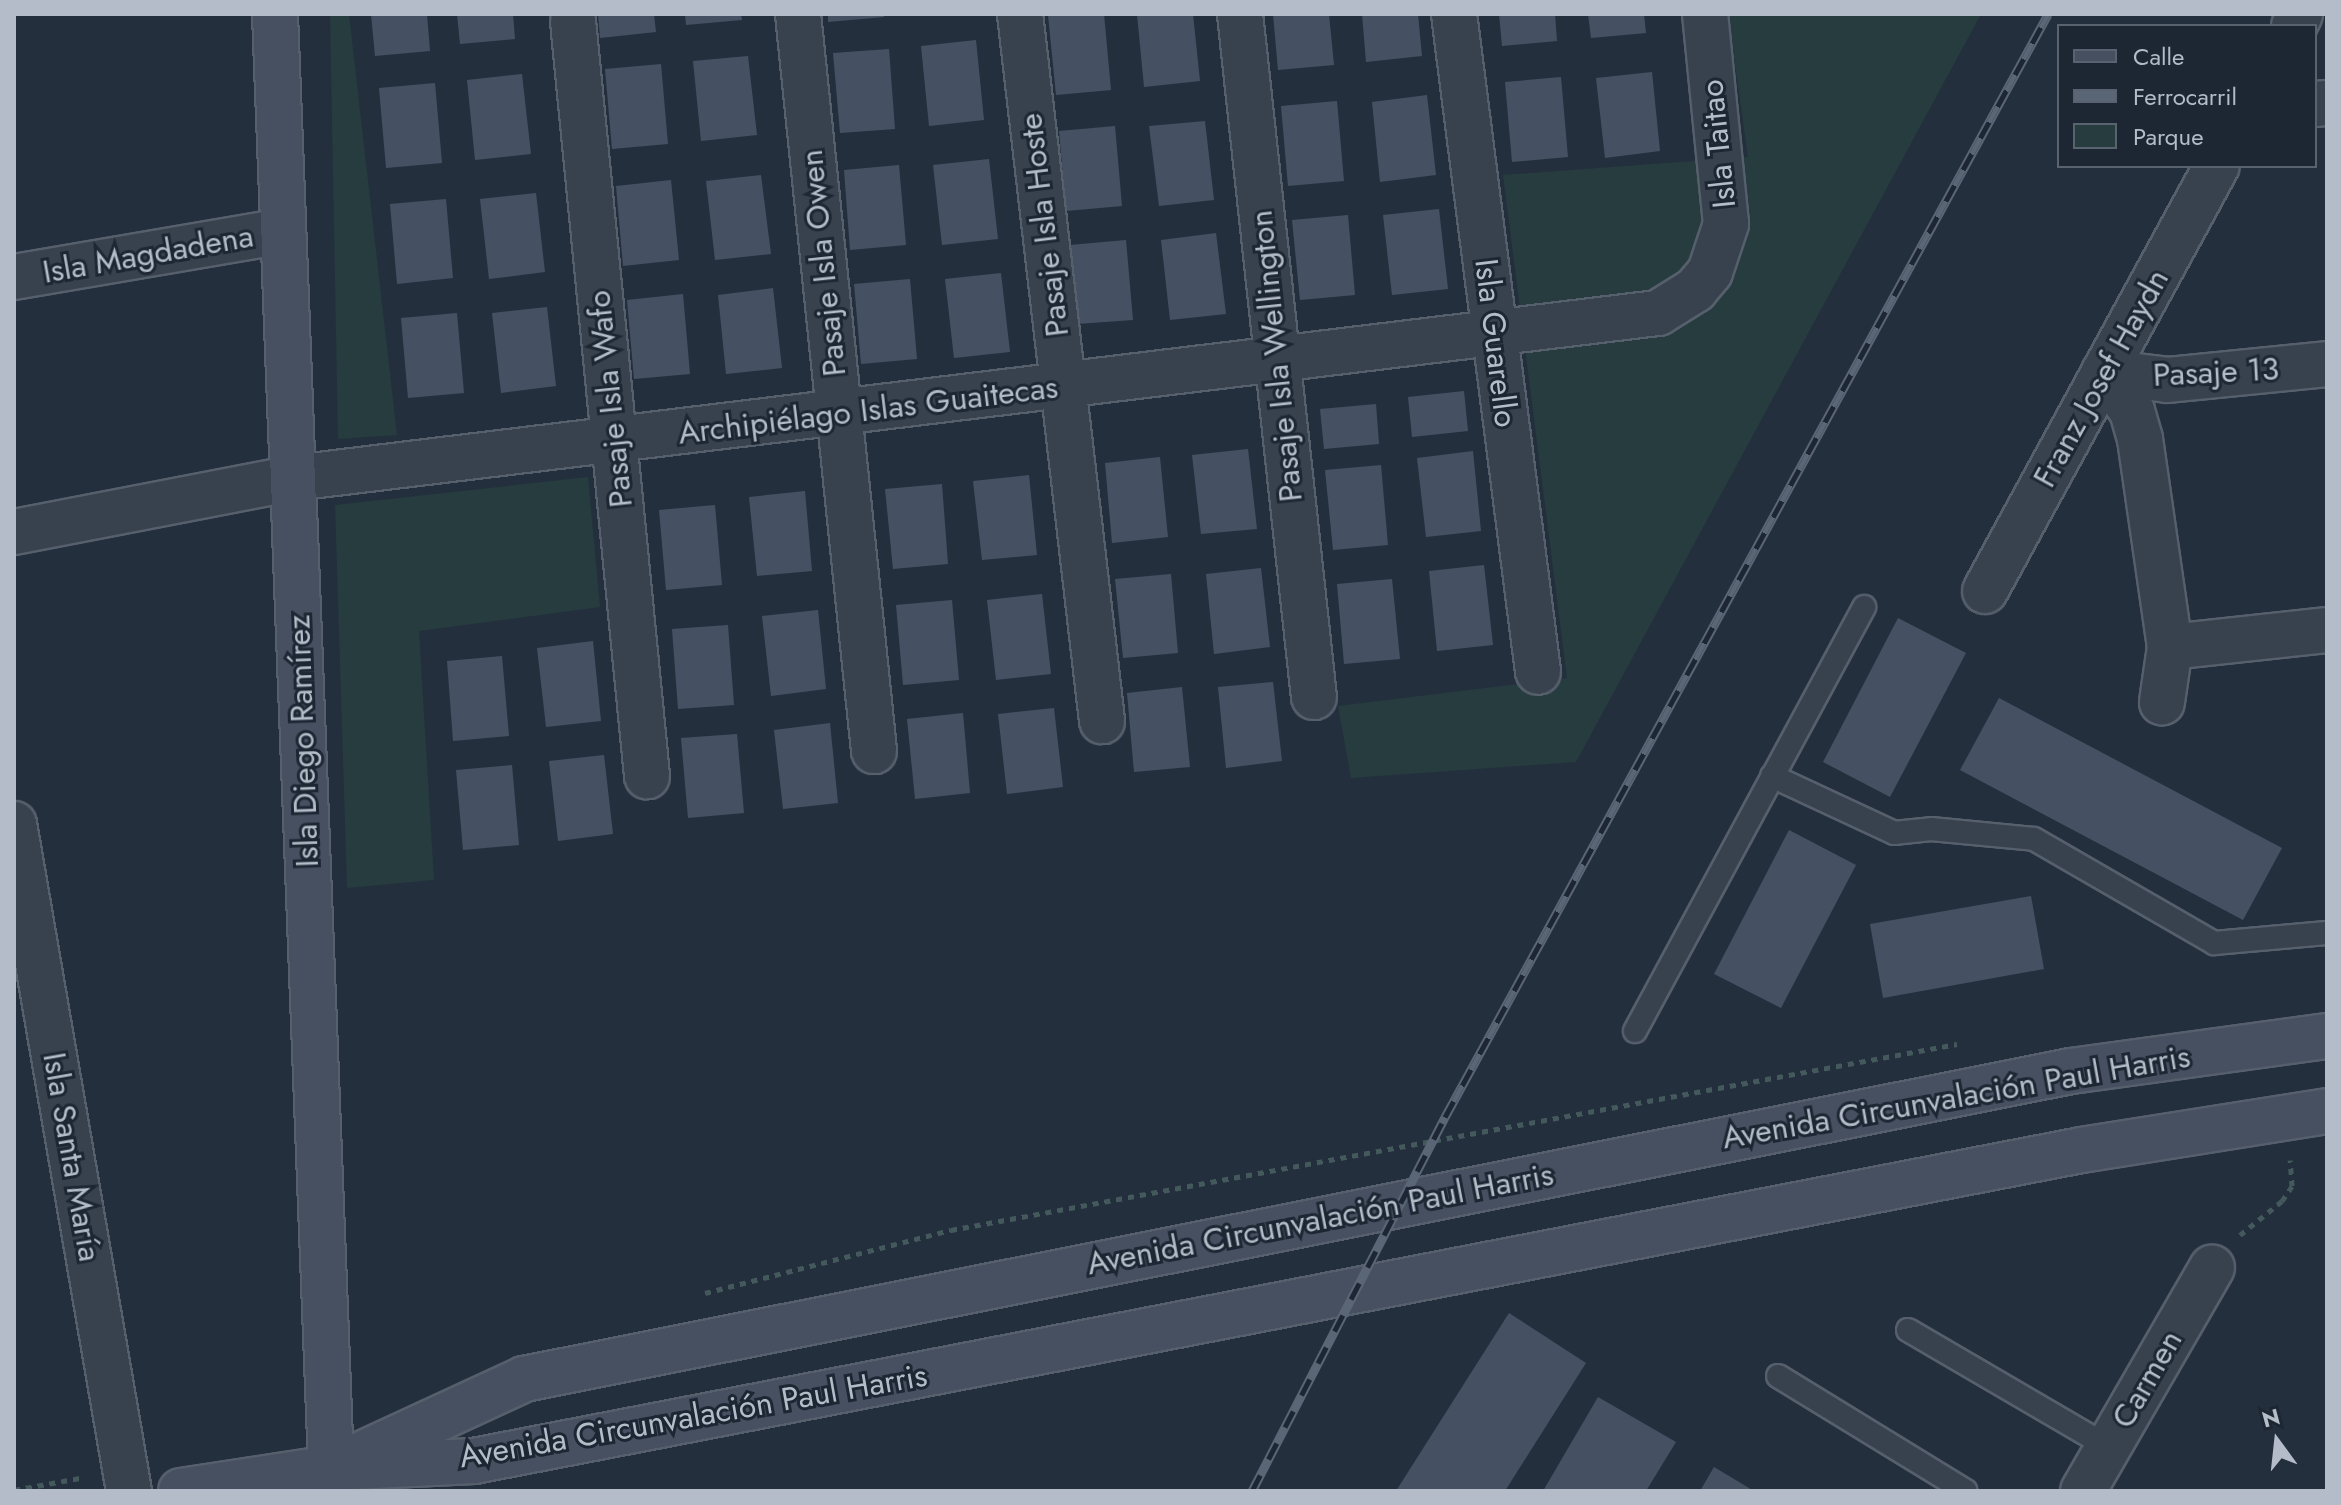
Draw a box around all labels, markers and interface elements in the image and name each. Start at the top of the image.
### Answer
legend [2057,24,2317,168]
text: Calle [2133,39,2184,74]
street label: Isla Taitao [1692,78,1744,210]
text: Ferrocarril [2133,79,2237,114]
street label: Pasaje Isla Hoste [1011,111,1077,339]
text: Parque [2133,119,2204,154]
street label: Pasaje Isla Owen [792,148,854,378]
street label: Pasaje Isla Wellington [1242,208,1310,504]
street label: Isla Magdadena [40,217,256,291]
street label: Isla Guarello [1467,257,1525,429]
street label: Franz Josef Haydn [2025,262,2177,494]
street label: Pasaje Isla Wafo [580,289,640,509]
street label: Pasaje 13 [2152,350,2280,394]
street label: Archipiélago Islas Guaitecas [676,368,1060,452]
street label: Isla Diego Ramírez [279,614,327,868]
street label: Avenida Circunvalación Paul Harris [1719,1037,2193,1157]
street label: Isla Santa María [35,1050,109,1264]
street label: Avenida Circunvalación Paul Harris [1084,1155,1556,1283]
street label: Carmen [2104,1323,2190,1435]
street label: Avenida Circunvalación Paul Harris [456,1356,930,1476]
text: N [2258,1400,2283,1436]
north arrow [2237,1401,2317,1481]

